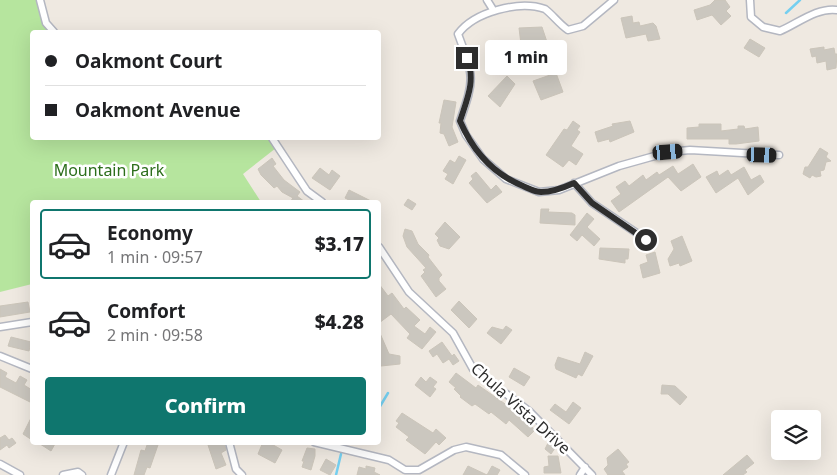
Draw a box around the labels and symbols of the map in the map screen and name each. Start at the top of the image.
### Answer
callout: 1 min [484,40,567,76]
route end [456,47,478,69]
car [652,143,683,161]
car [746,147,777,163]
park label: Mountain Park [54,159,165,181]
route start [635,229,657,251]
street label: Chula Vista Drive [466,357,576,459]

